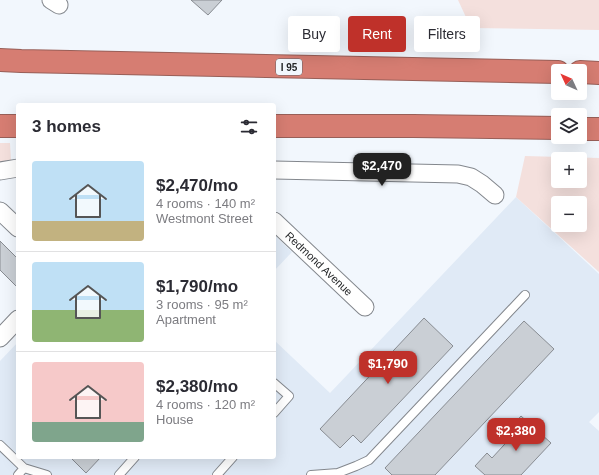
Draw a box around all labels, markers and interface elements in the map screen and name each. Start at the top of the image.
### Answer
chip: Buy [288,16,340,52]
chip: Rent [348,16,406,52]
chip: Filters [414,16,480,52]
road number: I 95 [276,59,302,75]
north arrow [551,64,587,100]
map controls [551,64,587,232]
button: layers [551,108,587,144]
icon: filters [238,116,260,138]
text: 3 homes [32,117,101,136]
button: + [551,152,587,188]
pin: $2,470 [349,153,415,187]
text: $2,470 [362,158,402,173]
text: $2,470/mo [156,176,238,195]
icon: home [64,177,112,225]
text: 4 rooms · 140 m² [156,196,255,211]
button: − [551,196,587,232]
text: Westmont Street [156,211,253,226]
street label: Redmond Avenue [283,229,355,298]
text: $1,790/mo [156,277,238,296]
icon: home [64,278,112,326]
text: 3 rooms · 95 m² [156,297,248,312]
text: Apartment [156,312,216,327]
pin: $1,790 [355,351,421,385]
text: $1,790 [368,356,408,371]
text: $2,380/mo [156,377,238,396]
icon: home [64,378,112,426]
text: 4 rooms · 120 m² [156,397,255,412]
text: House [156,412,194,427]
pin: $2,380 [483,418,549,452]
text: $2,380 [496,423,536,438]

